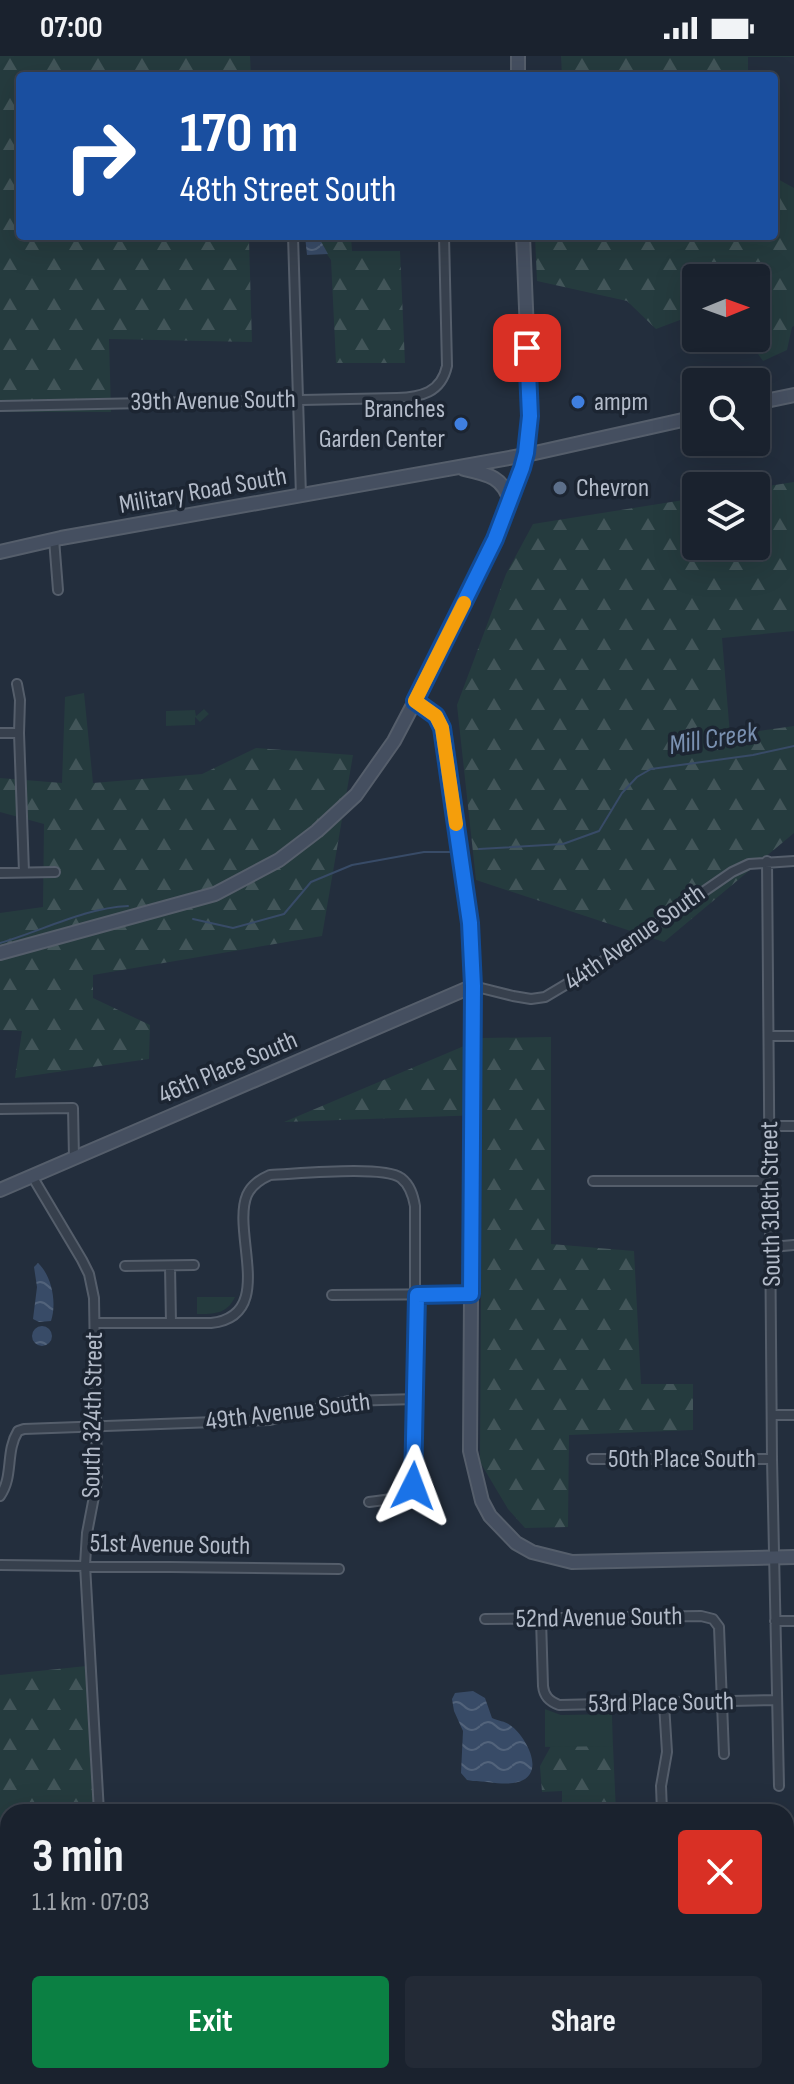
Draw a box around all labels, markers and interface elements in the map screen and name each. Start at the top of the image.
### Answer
text: 07:00 [40,10,102,46]
text: 170 m [180,101,298,168]
icon: right [48,104,152,208]
text: 48th Street South [180,169,397,212]
north arrow [682,264,770,352]
map controls [682,264,770,560]
pin [493,314,561,382]
icon: arrive [505,326,549,370]
button: search [682,368,770,456]
street label: 39th Avenue South [130,384,296,418]
place label: ampm [594,387,648,418]
marker: ampm [569,393,587,411]
place label: Branches Garden Center [319,394,446,455]
marker: Branches Garden Center [452,415,470,433]
street label: Military Road South [117,461,289,521]
button: layers [682,472,770,560]
place label: Chevron [576,473,649,504]
marker: Chevron [551,479,569,497]
water label: Mill Creek [666,716,761,762]
street label: 44th Avenue South [559,878,711,998]
street label: 46th Place South [154,1025,302,1111]
street label: South 318th Street [754,1121,788,1287]
street label: South 324th Street [76,1331,110,1498]
street label: 49th Avenue South [204,1387,372,1437]
position arrow [371,1444,455,1528]
street label: 50th Place South [608,1444,756,1475]
street label: 51st Avenue South [89,1528,251,1562]
street label: 52nd Avenue South [515,1601,683,1635]
street label: 53rd Place South [588,1686,734,1720]
text: 3 min [32,1828,124,1885]
button: close [678,1830,762,1914]
text: 1.1 km · 07:03 [32,1887,149,1918]
button: Exit [32,1976,389,2068]
button: Share [405,1976,762,2068]

